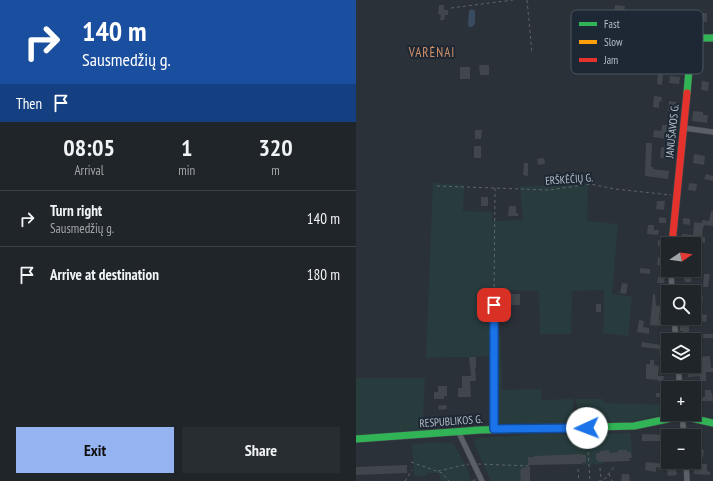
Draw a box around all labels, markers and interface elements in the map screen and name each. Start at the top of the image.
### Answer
legend [571,10,703,74]
text: 140 m [82,12,146,49]
icon: right [16,16,68,68]
text: Fast [604,17,620,31]
text: Slow [604,35,623,49]
district label: VARĖNAI [408,44,455,61]
text: Sausmedžių g. [82,48,171,71]
text: Jam [603,53,618,67]
icon: arrive [50,92,72,114]
text: Then [16,94,42,113]
street label: JANUŠAVOS G. [662,103,682,160]
text: 08:05 [63,132,115,163]
text: 1 [181,132,192,163]
text: 320 [258,132,293,163]
text: Arrival [74,162,104,179]
text: min [178,162,195,179]
text: m [271,162,280,179]
street label: ERŠKĖČIŲ G. [545,170,593,188]
text: Turn right [50,201,102,220]
icon: right [16,208,38,230]
text: 140 m [307,209,340,228]
text: Sausmedžių g. [50,220,114,237]
north arrow [661,237,701,277]
map controls [661,237,701,469]
icon: arrive [16,264,38,286]
text: Arrive at destination [50,265,159,284]
text: 180 m [307,265,340,284]
button: search [661,285,701,325]
pin [477,288,511,322]
icon: arrive [483,294,505,316]
button: layers [661,333,701,373]
button: + [661,381,701,421]
position arrow [566,407,608,449]
street label: RESPUBLIKOS G. [419,412,483,430]
button: Exit [16,427,174,473]
button: Share [182,427,340,473]
button: − [661,429,701,469]

